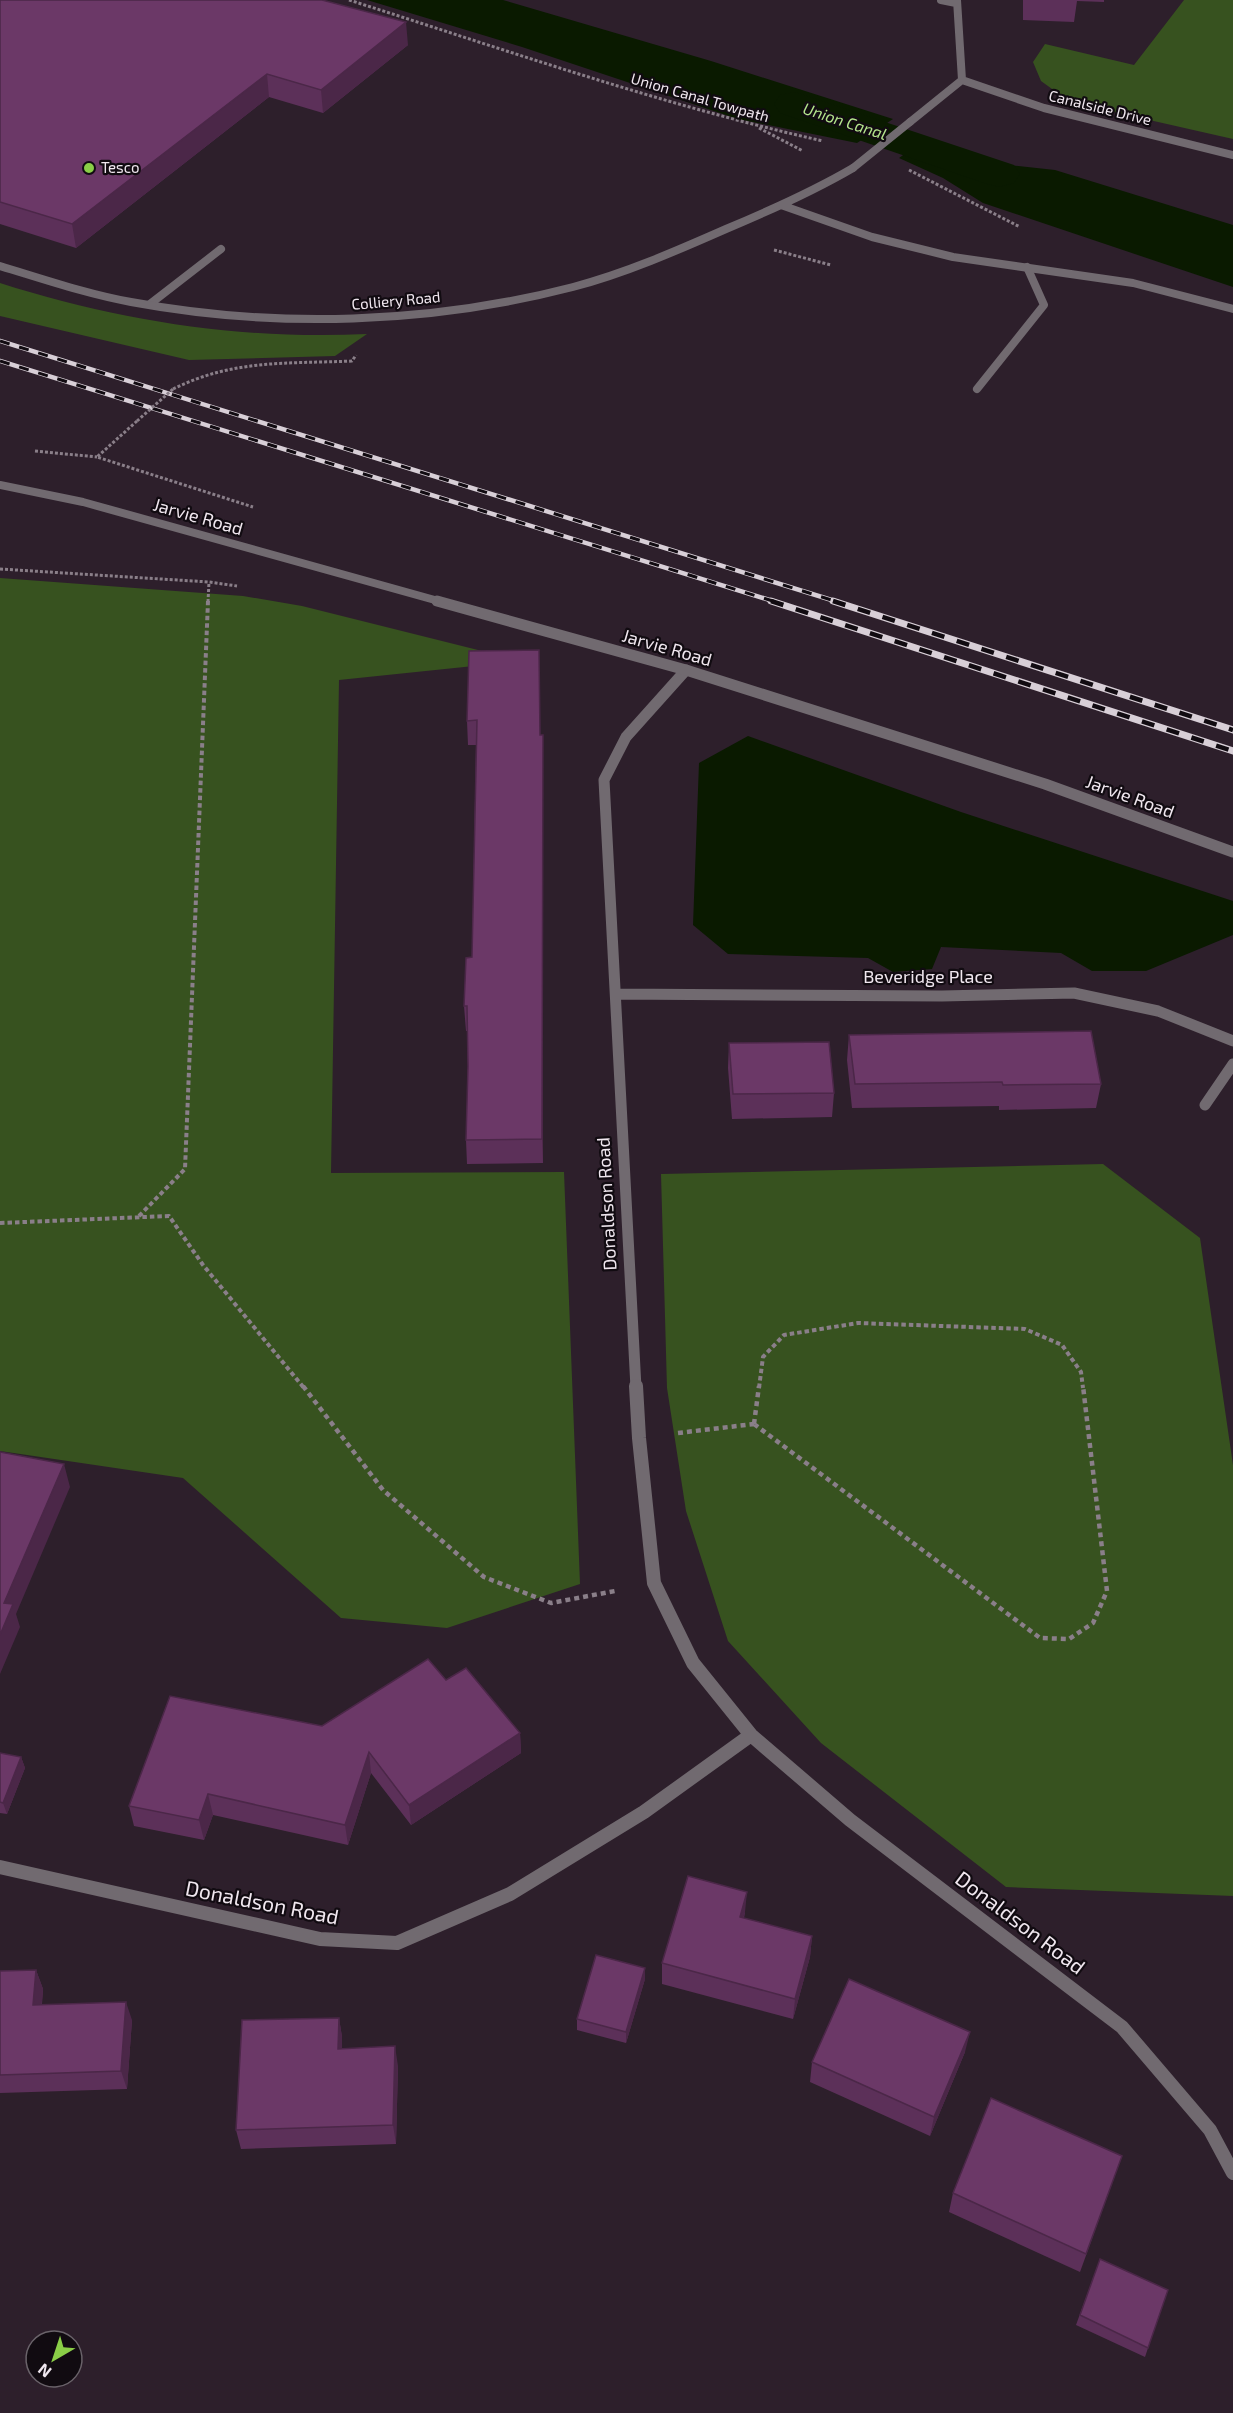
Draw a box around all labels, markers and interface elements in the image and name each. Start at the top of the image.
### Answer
street label: Union Canal Towpath [629,69,772,125]
street label: Canalside Drive [1047,86,1153,128]
water label: Union Canal [801,98,889,143]
place label: Tesco [101,158,139,176]
marker: Tesco [82,161,96,175]
street label: Colliery Road [351,287,441,313]
street label: Jarvie Road [151,493,246,539]
street label: Jarvie Road [620,624,715,670]
street label: Jarvie Road [1083,770,1177,822]
street label: Beveridge Place [863,965,993,987]
street label: Donaldson Road [592,1137,620,1271]
street label: Donaldson Road [951,1865,1091,1979]
street label: Donaldson Road [183,1874,341,1929]
north arrow [24,2329,84,2389]
text: N [34,2360,55,2382]

